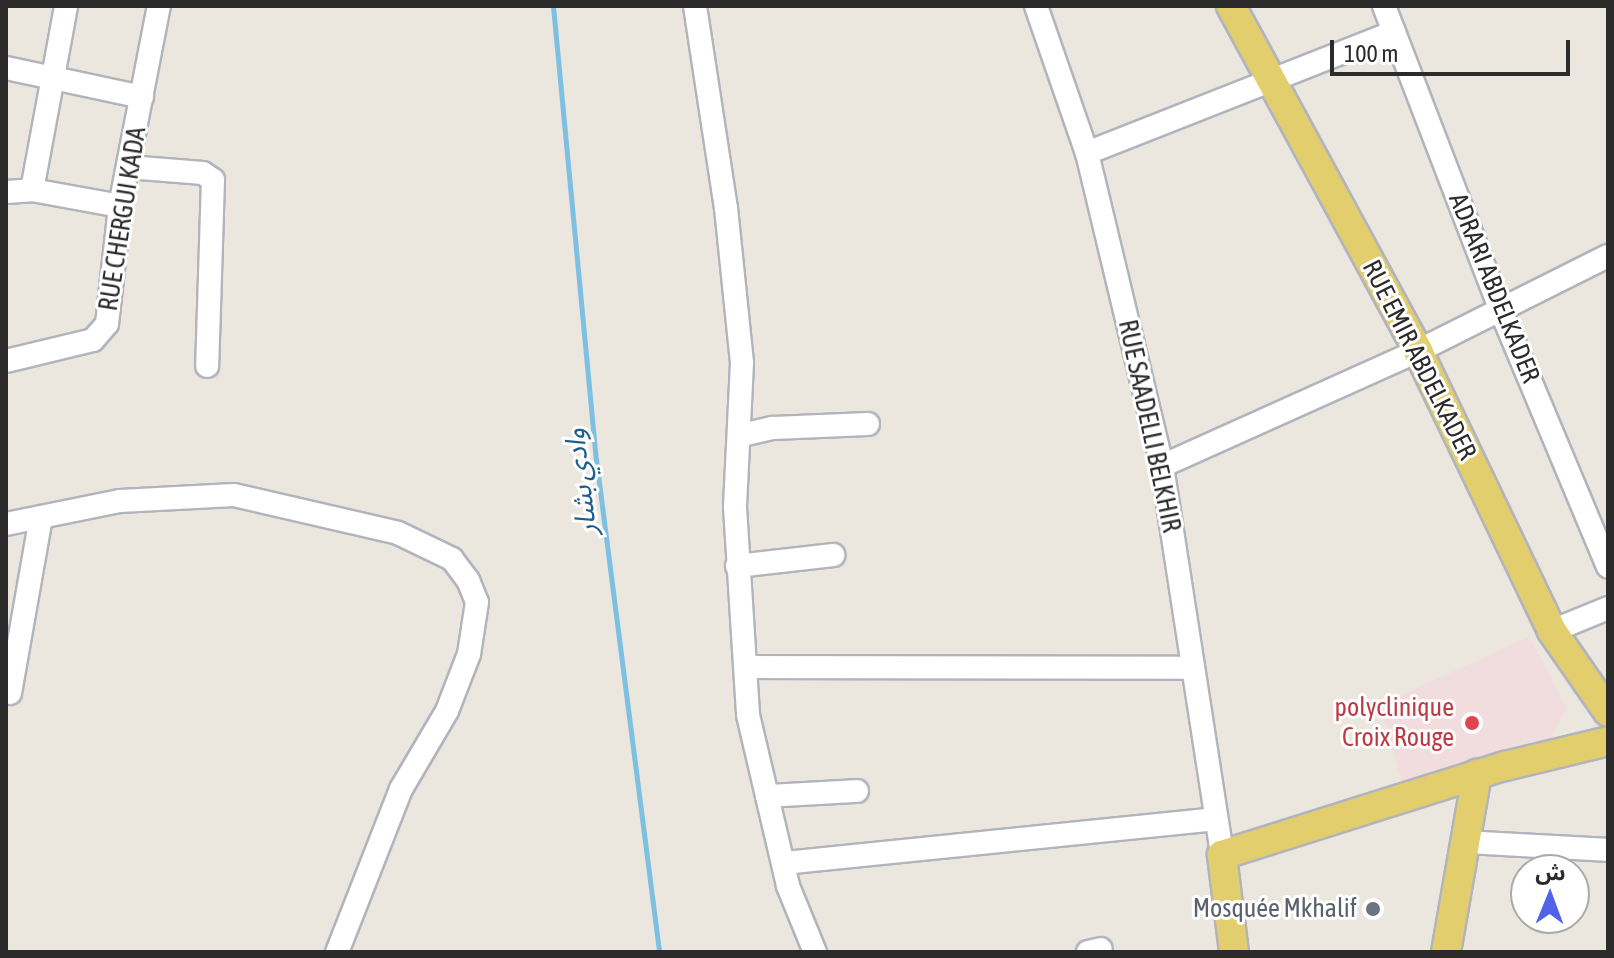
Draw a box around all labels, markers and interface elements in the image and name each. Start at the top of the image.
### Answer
scale bar [1334,24,1574,74]
text: 100 m [1344,40,1398,67]
street label: RUE CHERGUI KADA [93,125,153,313]
street label: ADRARI ABDELKADER [1442,189,1546,387]
street label: RUE EMIR ABDELKADER [1355,255,1483,465]
street label: RUE SAADELLI BELKHIR [1111,317,1187,535]
water label: وادي بشار [557,427,603,537]
place label: polyclinique Croix Rouge [1335,692,1454,754]
marker: polyclinique Croix Rouge [1461,712,1483,734]
north arrow [1510,854,1590,934]
text: ش [1535,859,1566,885]
place label: Mosquée Mkhalif [1193,893,1357,925]
marker: Mosquée Mkhalif [1364,900,1382,918]

